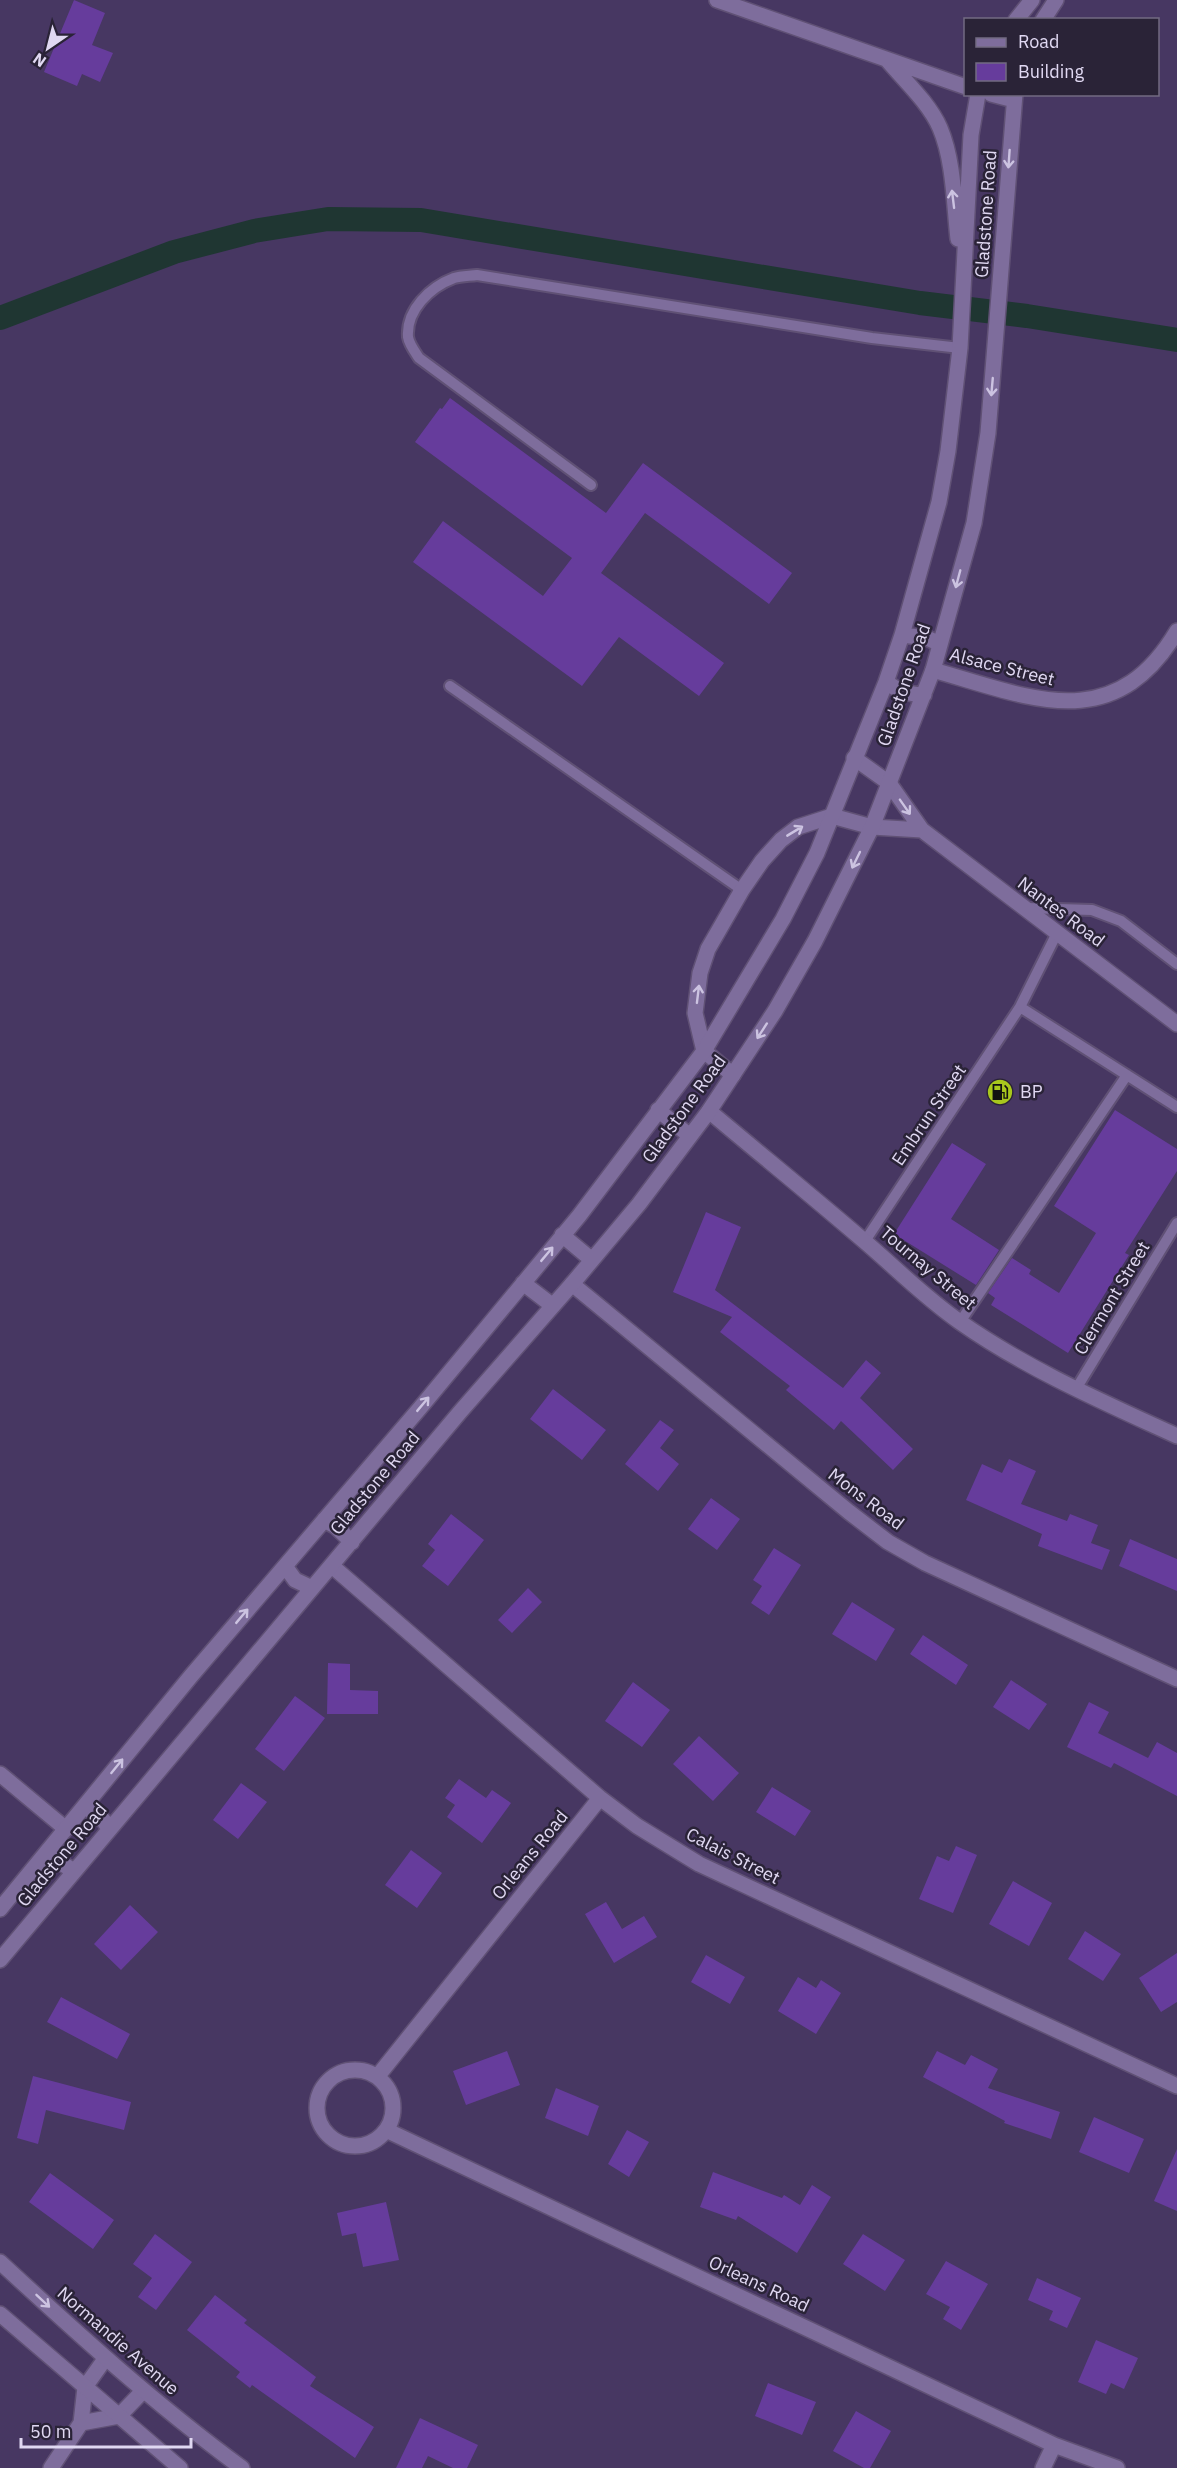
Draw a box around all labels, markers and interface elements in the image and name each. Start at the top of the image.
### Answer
north arrow [18,18,78,78]
legend [964,18,1159,96]
text: Road [1018,30,1059,53]
text: N [29,49,50,72]
text: Building [1018,60,1085,83]
one-way arrow [1004,148,1015,168]
street label: Gladstone Road [970,149,1001,279]
one-way arrow [947,190,958,210]
one-way arrow [986,377,997,396]
one-way arrow [952,569,963,588]
street label: Gladstone Road [872,620,935,749]
street label: Alsace Street [947,642,1057,691]
one-way arrow [899,798,911,815]
one-way arrow [786,824,803,836]
one-way arrow [850,851,861,869]
street label: Nantes Road [1013,871,1109,952]
one-way arrow [693,985,704,1004]
one-way arrow [756,1022,768,1039]
street label: Gladstone Road [637,1050,731,1167]
street label: Embrun Street [886,1060,971,1170]
fuel station icon: BP [985,1077,1015,1107]
place label: BP [1020,1080,1043,1103]
street label: Tournay Street [876,1221,981,1314]
street label: Clermont Street [1069,1237,1155,1359]
one-way arrow [540,1247,554,1262]
one-way arrow [416,1397,430,1412]
street label: Gladstone Road [325,1426,425,1539]
street label: Mons Road [824,1463,909,1535]
one-way arrow [235,1609,249,1624]
one-way arrow [111,1759,124,1775]
street label: Gladstone Road [12,1798,112,1911]
street label: Orleans Road [487,1805,573,1904]
street label: Calais Street [682,1822,784,1889]
street label: Orleans Road [705,2250,813,2317]
street label: Normandie Avenue [53,2281,184,2400]
one-way arrow [35,2294,50,2308]
scale bar [21,2411,190,2449]
text: 50 m [30,2420,72,2443]

